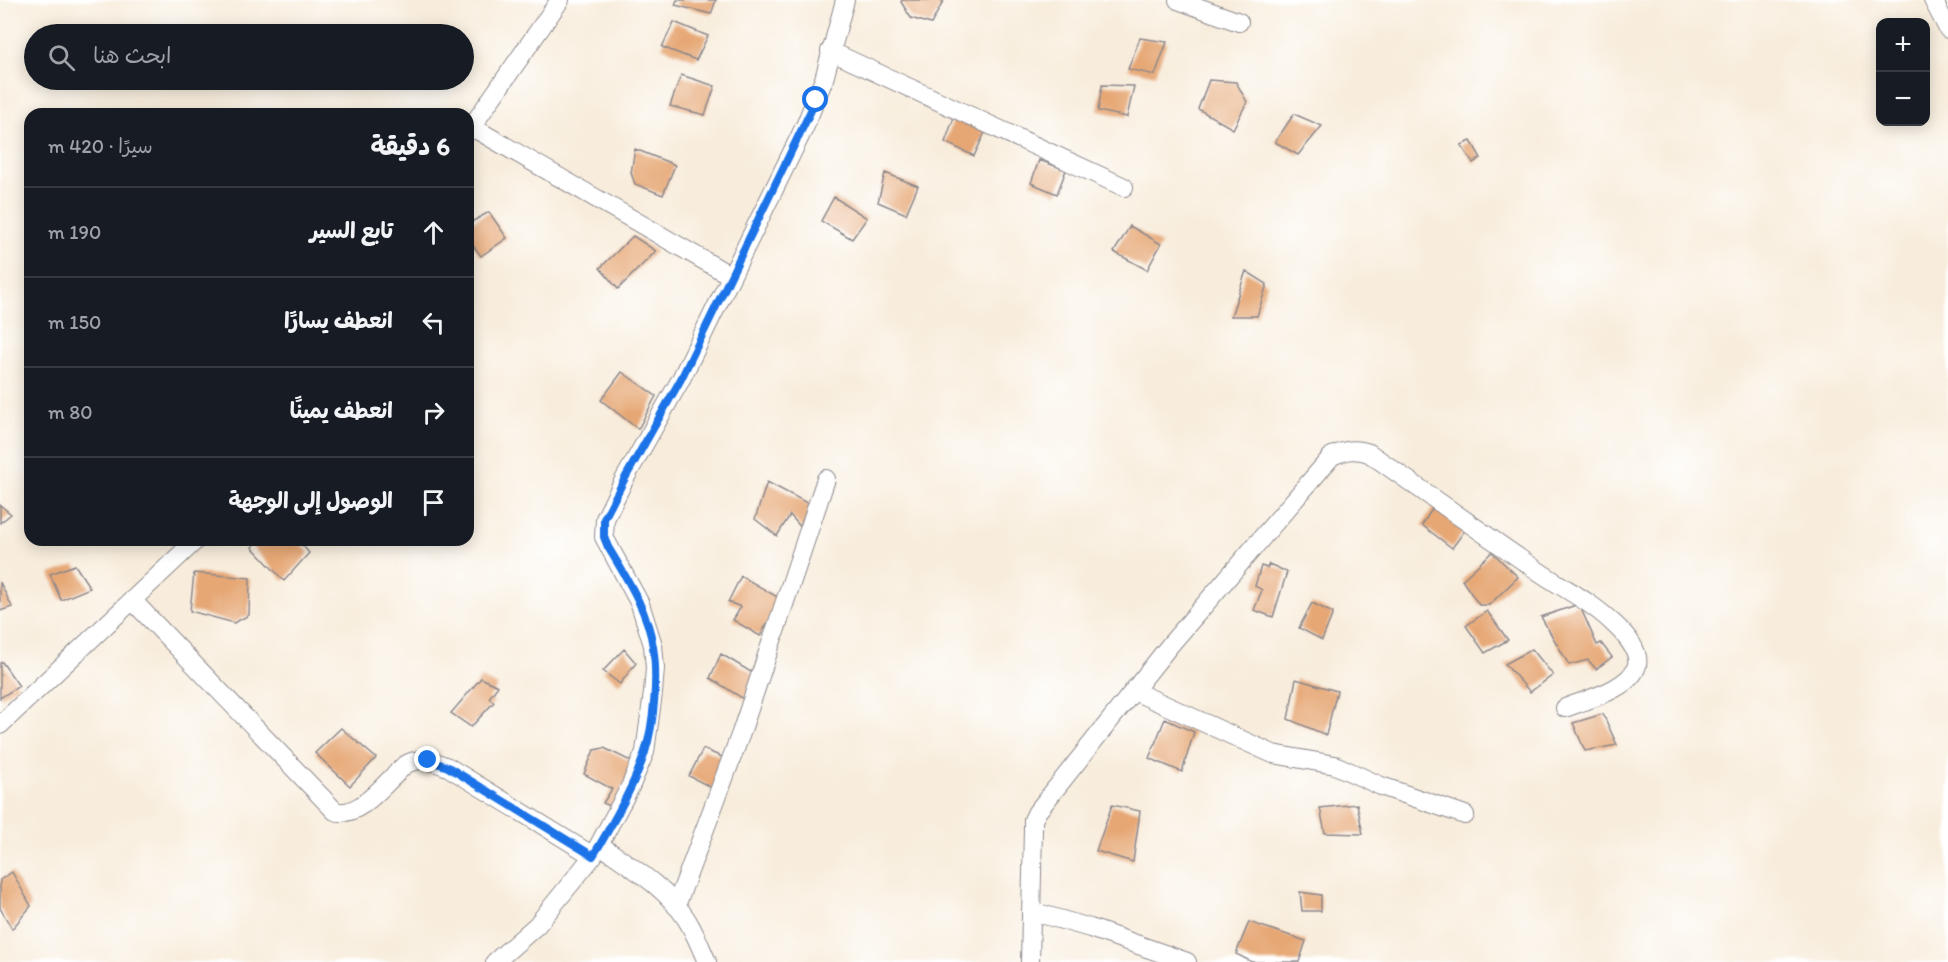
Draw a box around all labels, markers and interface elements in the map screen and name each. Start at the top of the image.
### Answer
map controls [1876,18,1930,126]
button: + [1876,18,1930,72]
search box [24,24,474,90]
icon: search [45,41,78,74]
text: ابحث هنا [93,42,172,69]
button: − [1876,72,1930,126]
route start [802,86,828,112]
text: 6 دقيقة [370,130,450,162]
text: سيرًا · 420 m [48,134,153,158]
icon: ahead [417,216,450,249]
text: تابع السير [310,217,393,244]
text: 190 m [48,220,101,244]
icon: left [417,306,450,339]
text: انعطف يسارًا [284,307,393,334]
text: 150 m [48,310,101,334]
icon: right [417,396,450,429]
text: انعطف يمينًا [290,397,393,424]
text: 80 m [48,400,93,424]
icon: arrive [417,486,450,519]
text: الوصول إلى الوجهة [228,487,393,514]
route end [414,746,440,772]

